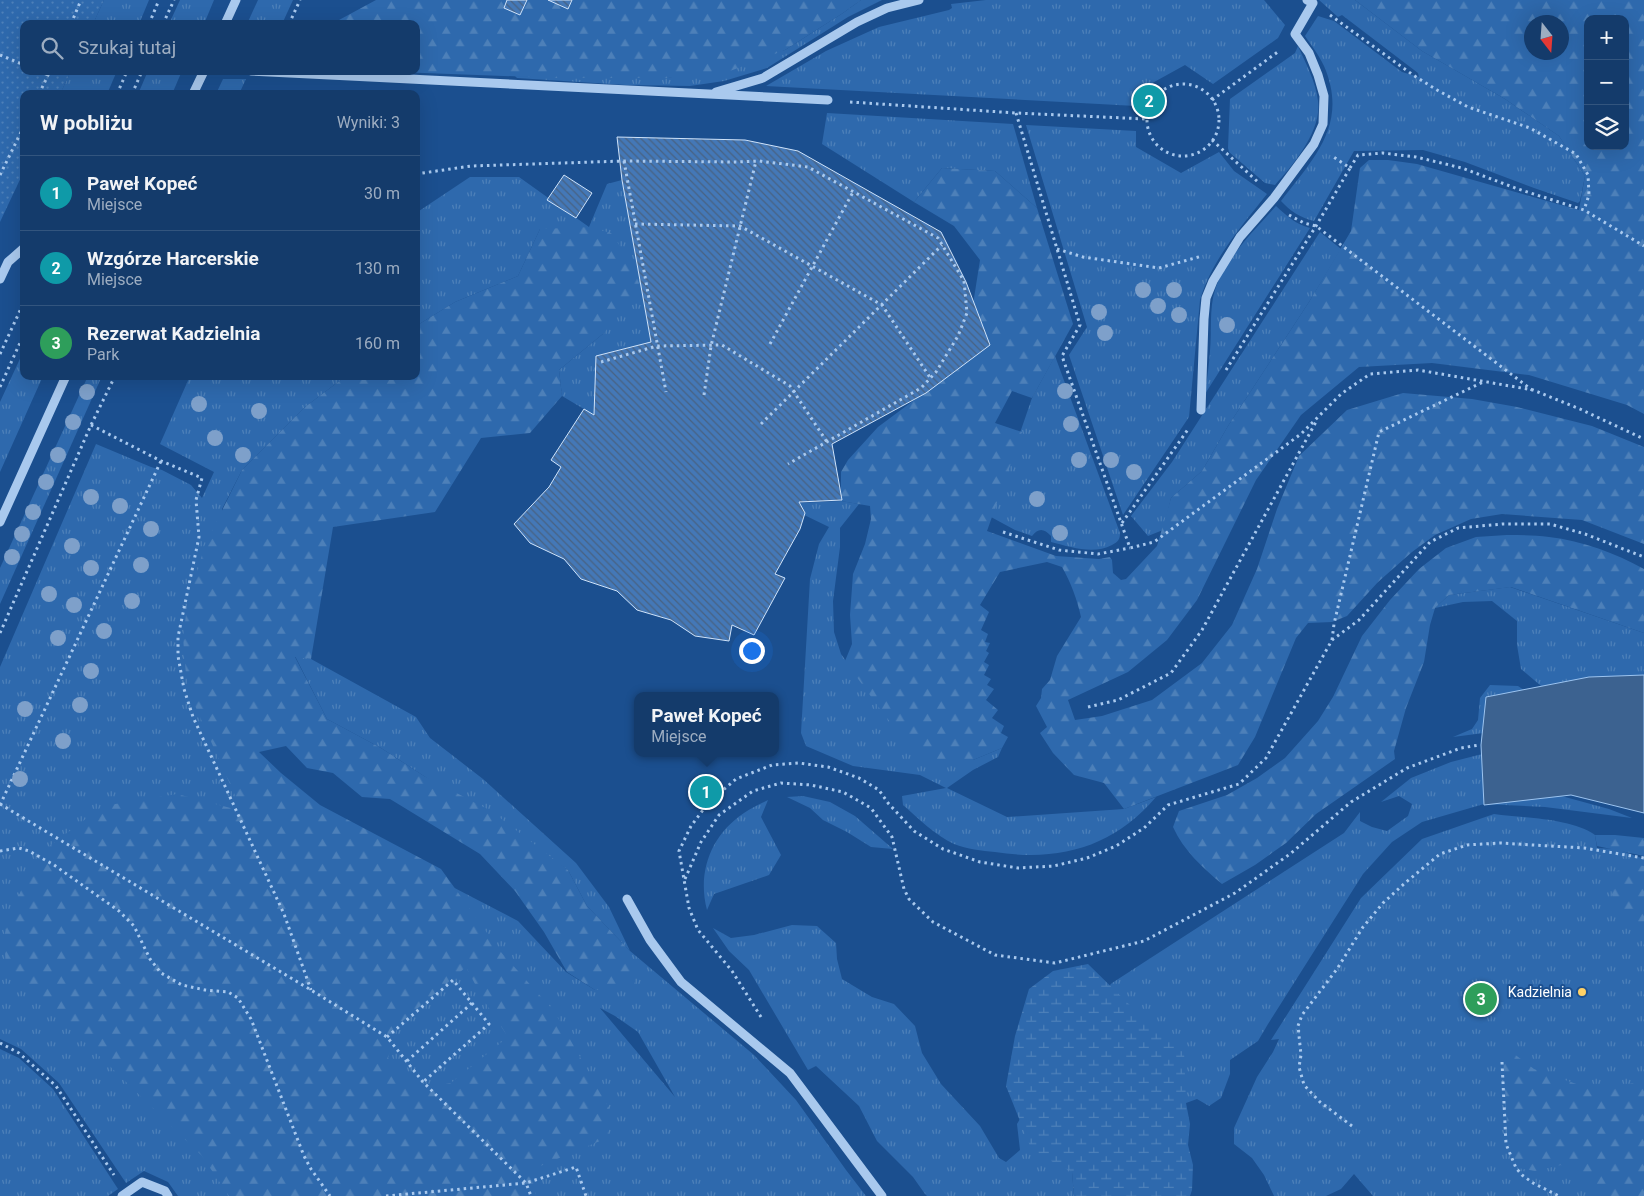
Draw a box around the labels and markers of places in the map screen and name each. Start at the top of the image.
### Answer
pin: 2 [1133,82,1165,120]
pin: 1 [690,773,722,811]
pin: 3 [1465,980,1497,1018]
place label: Kadzielnia [1508,984,1572,1000]
marker: Kadzielnia [1576,986,1588,998]

